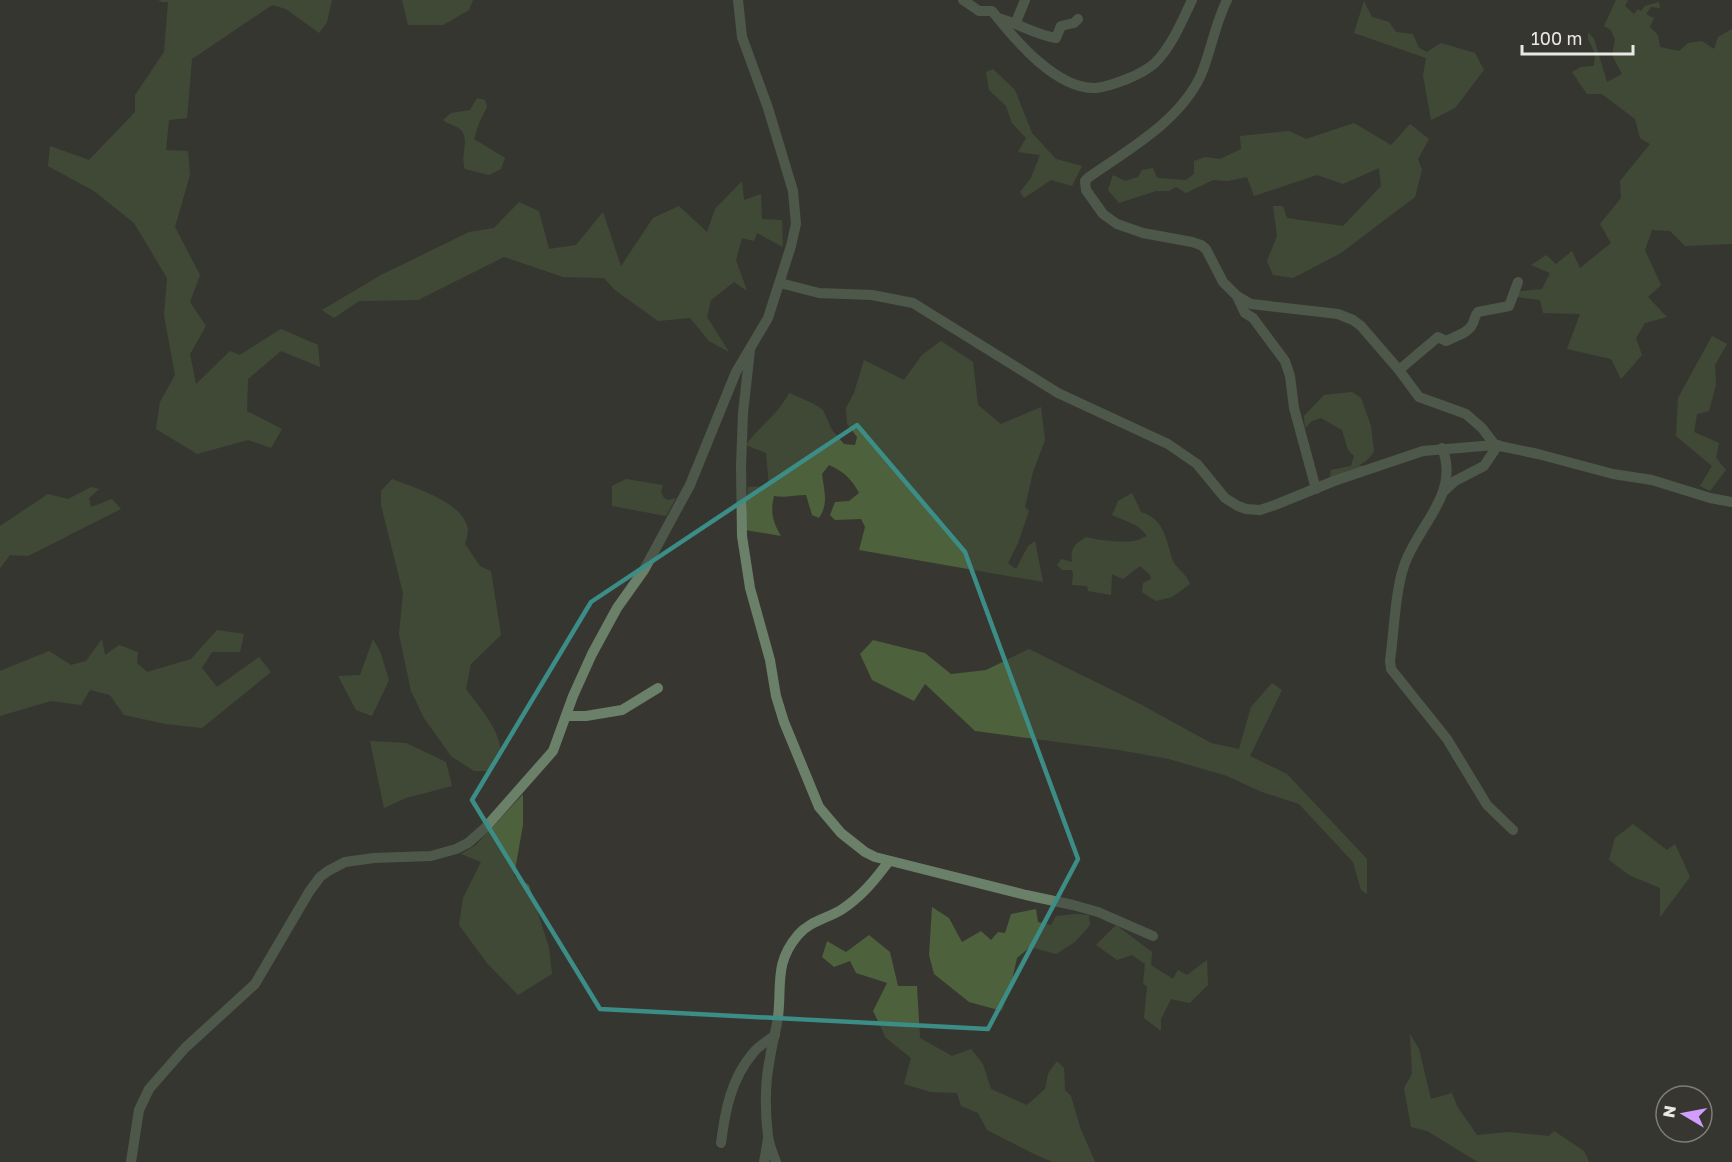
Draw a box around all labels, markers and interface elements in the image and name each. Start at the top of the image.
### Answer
scale bar [1522,18,1633,56]
text: 100 m [1531,27,1582,49]
north arrow [1654,1084,1714,1144]
text: N [1658,1104,1680,1119]

